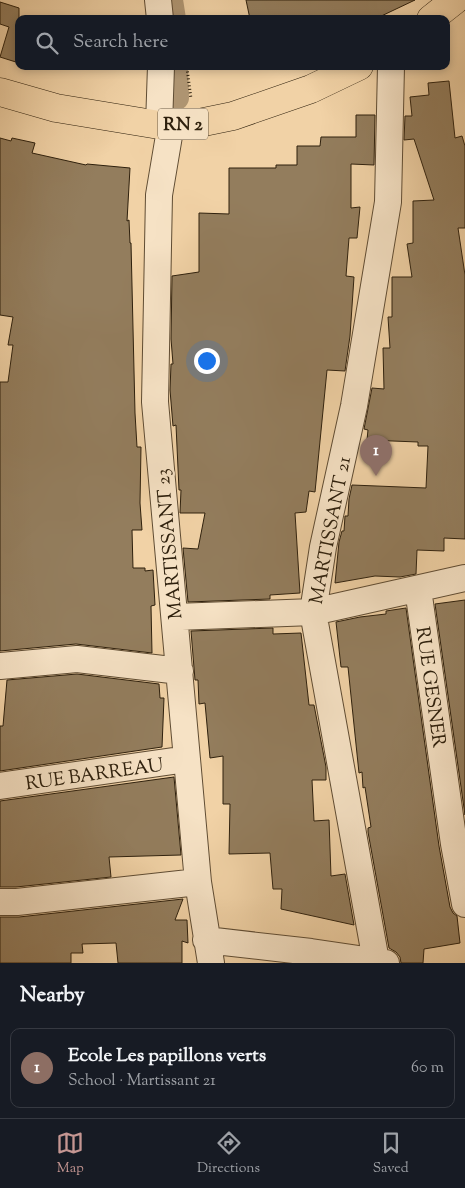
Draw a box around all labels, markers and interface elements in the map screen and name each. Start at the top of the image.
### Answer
search box [15,15,450,70]
icon: search [33,29,61,57]
text: Search here [73,29,168,56]
road number: RN 2 [158,108,208,140]
your location [194,348,220,374]
pin: 1 [360,435,392,476]
street label: MARTISSANT 21 [304,454,359,607]
street label: MARTISSANT 23 [150,467,191,620]
street label: RUE GESNER [408,625,451,750]
street label: RUE BARREAU [24,752,166,799]
text: Nearby [20,981,85,1011]
text: Ecole Les papillons verts [68,1043,266,1070]
text: 1 [34,1057,40,1080]
text: 60 m [411,1057,444,1080]
text: School · Martissant 21 [68,1070,216,1093]
tab: Map [56,1129,84,1179]
tab: Directions [197,1129,260,1179]
tab: Saved [373,1129,409,1179]

